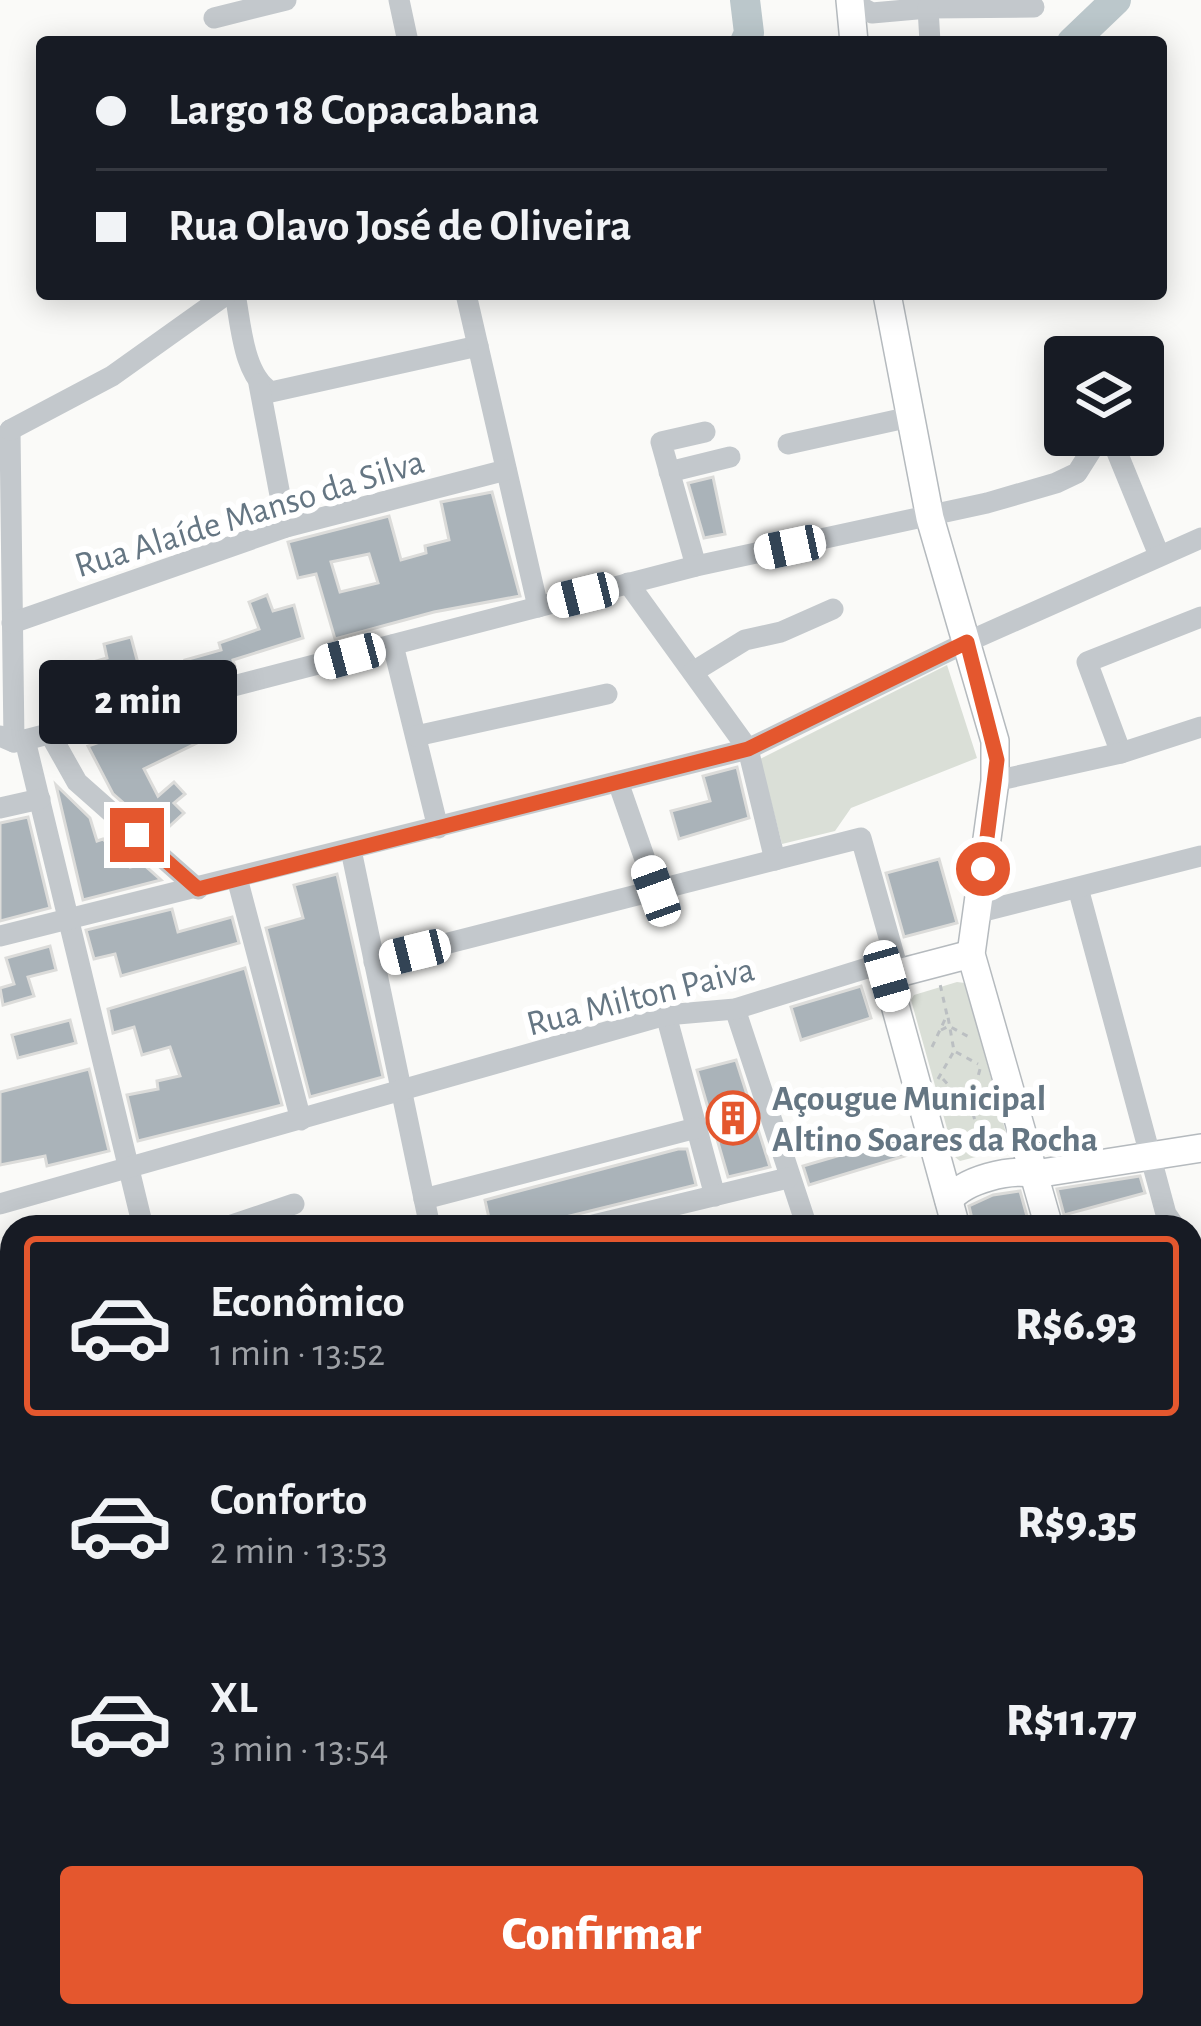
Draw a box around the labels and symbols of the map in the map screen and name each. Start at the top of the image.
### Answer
street label: Rua Alaíde Manso da Silva [71,444,429,584]
car [751,522,829,572]
car [544,569,622,621]
car [311,629,389,683]
callout: 2 min [38,661,236,745]
route end [110,808,164,862]
route start [956,842,1010,896]
car [627,851,685,931]
car [376,926,454,978]
car [860,936,914,1016]
street label: Rua Milton Paiva [523,951,758,1043]
place label: Açougue Municipal Altino Soares da Rocha [772,1081,1098,1158]
building icon: Açougue Municipal Altino Soares da Rocha [705,1090,761,1146]

